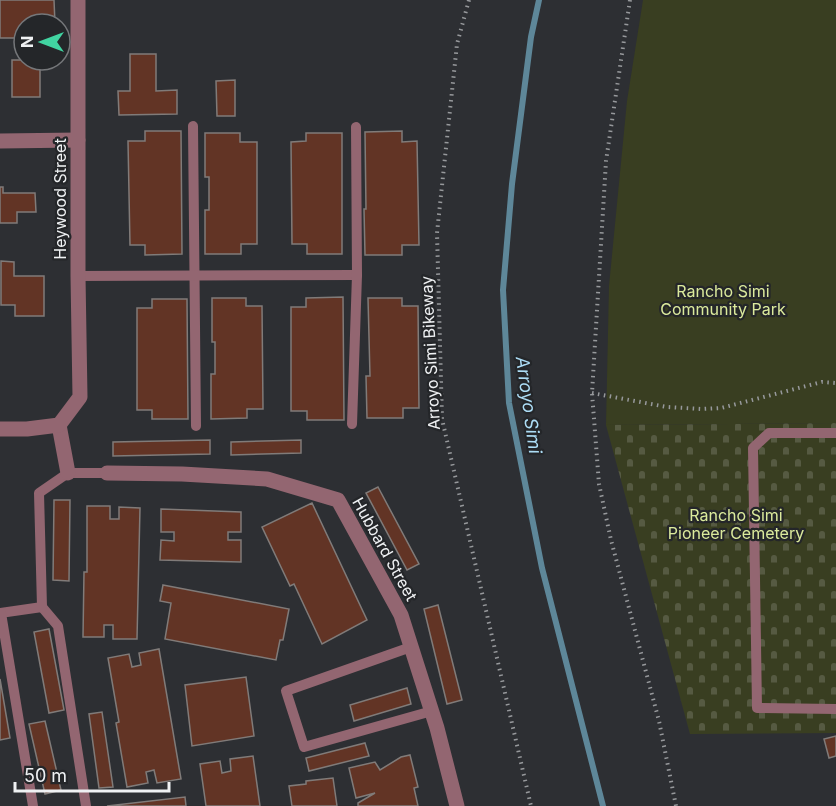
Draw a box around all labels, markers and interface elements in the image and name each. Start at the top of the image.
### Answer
north arrow [12,12,72,72]
text: N [17,36,37,48]
street label: Heywood Street [50,138,70,260]
street label: Arroyo Simi Bikeway [416,275,444,431]
park label: Rancho Simi Community Park [660,281,786,319]
water label: Arroyo Simi [512,354,546,456]
street label: Hubbard Street [348,494,422,604]
park label: Rancho Simi Pioneer Cemetery [668,505,804,543]
scale bar [15,755,170,793]
text: 50 m [24,765,67,786]

